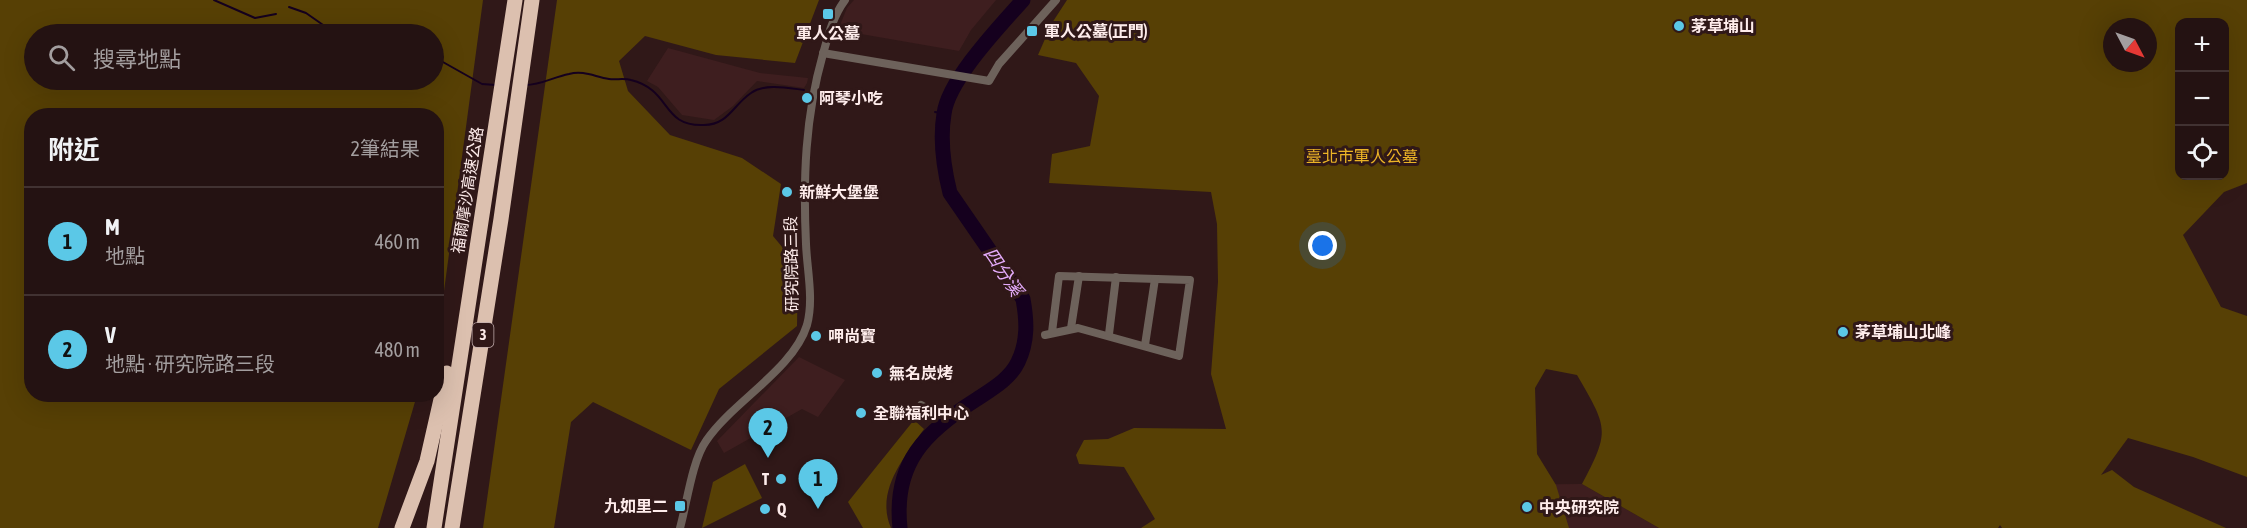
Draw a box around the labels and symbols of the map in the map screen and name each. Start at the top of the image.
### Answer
marker: 軍人公墓 [821,7,835,21]
place label: 茅草埔山 [1691,17,1755,35]
north arrow [2103,18,2157,72]
marker: 茅草埔山 [1672,19,1686,33]
place label: 軍人公墓(正門) [1044,22,1148,40]
place label: 軍人公墓 [796,24,860,42]
marker: 軍人公墓(正門) [1025,24,1039,38]
place label: 阿琴小吃 [819,89,883,107]
marker: 阿琴小吃 [800,91,814,105]
street label: 福爾摩沙高速公路 [448,125,486,255]
park label: 臺北市軍人公墓 [1306,147,1418,165]
place label: 新鮮大堡堡 [799,183,879,201]
marker: 新鮮大堡堡 [780,185,794,199]
street label: 研究院路三段 [781,216,801,312]
your location [1308,231,1337,260]
water label: 四分溪 [980,243,1029,302]
road number: 3 [472,323,494,347]
place label: 茅草埔山北峰 [1855,323,1951,341]
marker: 茅草埔山北峰 [1836,325,1850,339]
place label: 呷尚寶 [828,327,876,345]
marker: 呷尚寶 [809,329,823,343]
place label: 無名炭烤 [889,364,953,382]
marker: 無名炭烤 [870,366,884,380]
place label: 全聯福利中心 [873,404,969,422]
marker: 全聯福利中心 [854,406,868,420]
pin: 2 [748,408,788,458]
pin: 1 [798,460,838,509]
place label: T [762,470,770,488]
marker: T [774,472,788,486]
place label: 九如里二 [604,497,668,515]
place label: 中央研究院 [1539,498,1619,516]
marker: 九如里二 [673,499,687,513]
place label: Q [777,500,787,518]
marker: 中央研究院 [1520,500,1534,514]
marker: Q [758,502,772,516]

